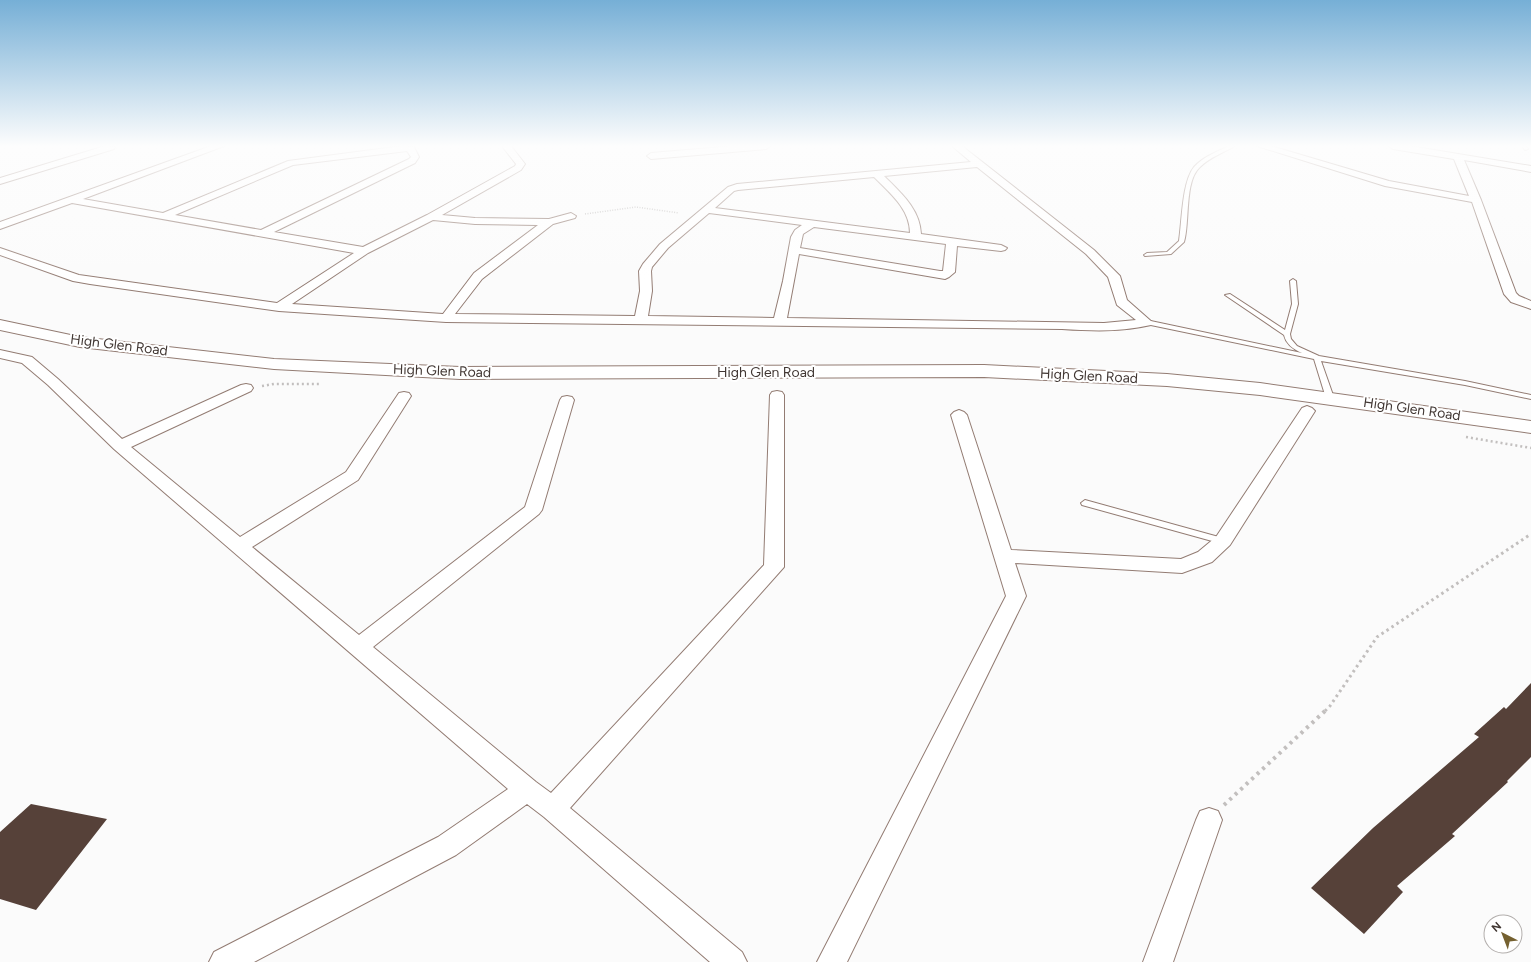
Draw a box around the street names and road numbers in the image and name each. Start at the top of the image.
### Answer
street label: High Glen Road [69,331,169,359]
street label: High Glen Road [393,361,491,381]
street label: High Glen Road [717,364,815,381]
street label: High Glen Road [1040,365,1138,387]
street label: High Glen Road [1362,394,1462,424]

